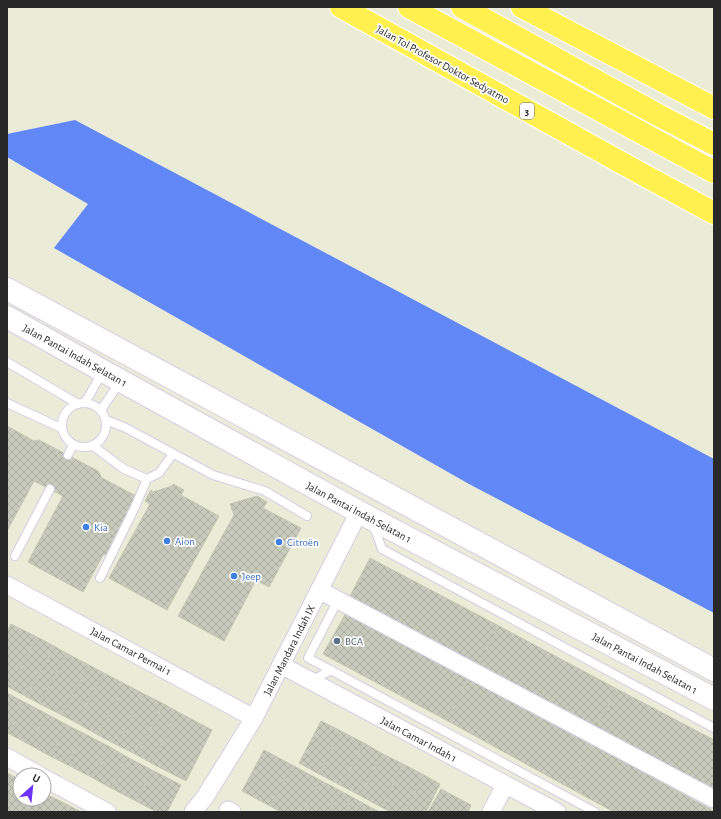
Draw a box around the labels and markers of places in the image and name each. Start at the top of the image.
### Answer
marker: Kia [81,522,91,532]
place label: Kia [94,522,108,533]
marker: Aion [162,536,172,546]
place label: Aion [175,536,195,547]
marker: Citroën [274,537,284,547]
place label: Citroën [287,537,319,548]
marker: Jeep [229,571,239,581]
place label: Jeep [242,571,261,582]
marker: BCA [332,636,342,646]
place label: BCA [345,636,364,647]

